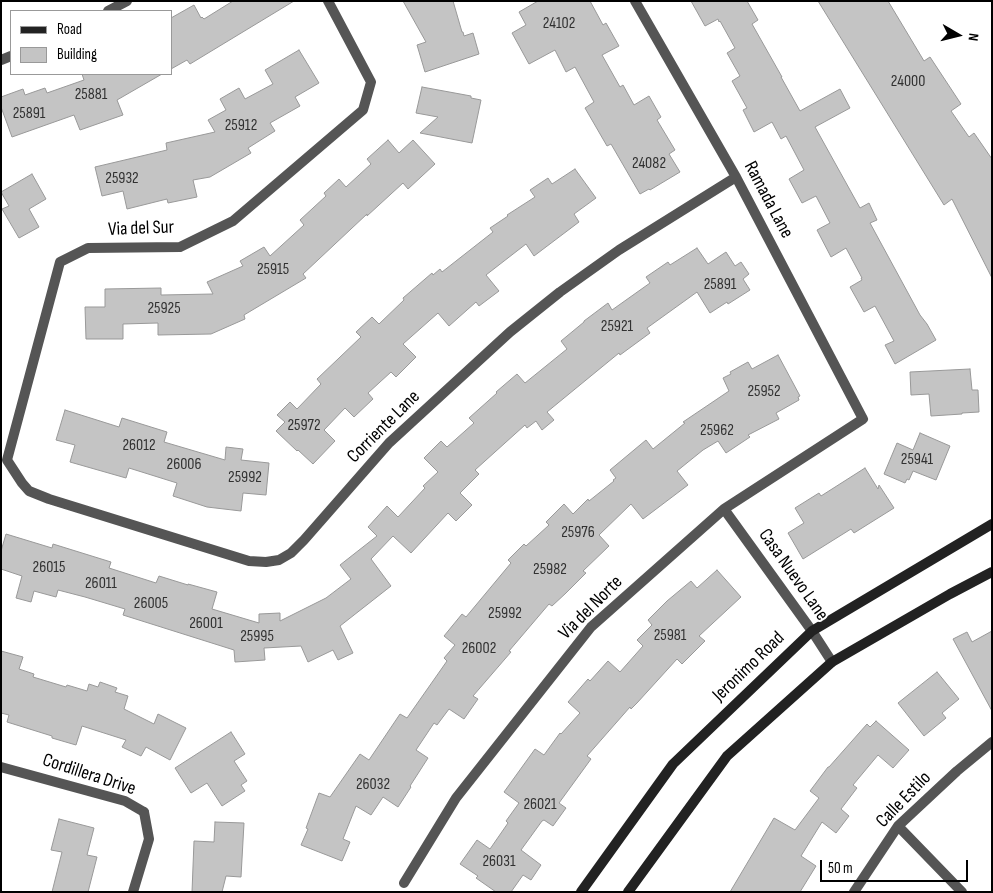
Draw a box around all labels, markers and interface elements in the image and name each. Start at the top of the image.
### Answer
legend [10,10,172,75]
north arrow [933,10,983,60]
house number: 24102 [543,14,575,34]
text: Road [57,20,82,39]
text: N [964,32,982,42]
text: Building [57,45,97,64]
house number: 24000 [891,72,925,92]
house number: 25881 [75,85,107,105]
house number: 25891 [13,104,45,124]
house number: 25912 [225,116,257,136]
house number: 24082 [632,154,666,174]
street label: Ramada Lane [738,158,798,242]
house number: 25932 [105,169,139,189]
street label: Via del Sur [108,216,174,242]
house number: 25915 [257,260,289,280]
house number: 25891 [704,275,736,295]
house number: 25925 [147,299,181,319]
house number: 25921 [601,317,633,337]
house number: 25952 [747,382,781,402]
street label: Corriente Lane [343,386,425,468]
house number: 25972 [287,416,321,436]
house number: 25962 [700,421,734,441]
house number: 26012 [122,436,156,456]
house number: 25941 [901,450,933,470]
house number: 26006 [167,455,201,475]
house number: 25992 [228,468,262,488]
house number: 25976 [561,523,595,543]
street label: Casa Nuevo Lane [753,525,833,625]
house number: 26015 [33,558,65,578]
house number: 25982 [533,560,567,580]
street label: Via del Norte [554,571,628,645]
house number: 26011 [85,574,117,594]
house number: 26005 [134,594,168,614]
house number: 25992 [488,604,522,624]
house number: 26001 [189,614,223,634]
house number: 25981 [654,626,686,646]
house number: 25995 [240,627,274,647]
street label: Jeronimo Road [708,627,790,707]
house number: 26002 [462,639,496,659]
street label: Cordillera Drive [39,749,139,801]
street label: Calle Estilo [872,767,936,833]
house number: 26032 [356,775,390,795]
house number: 26021 [524,795,556,815]
scale bar [823,850,970,882]
house number: 26031 [482,852,516,872]
text: 50 m [828,859,853,878]

